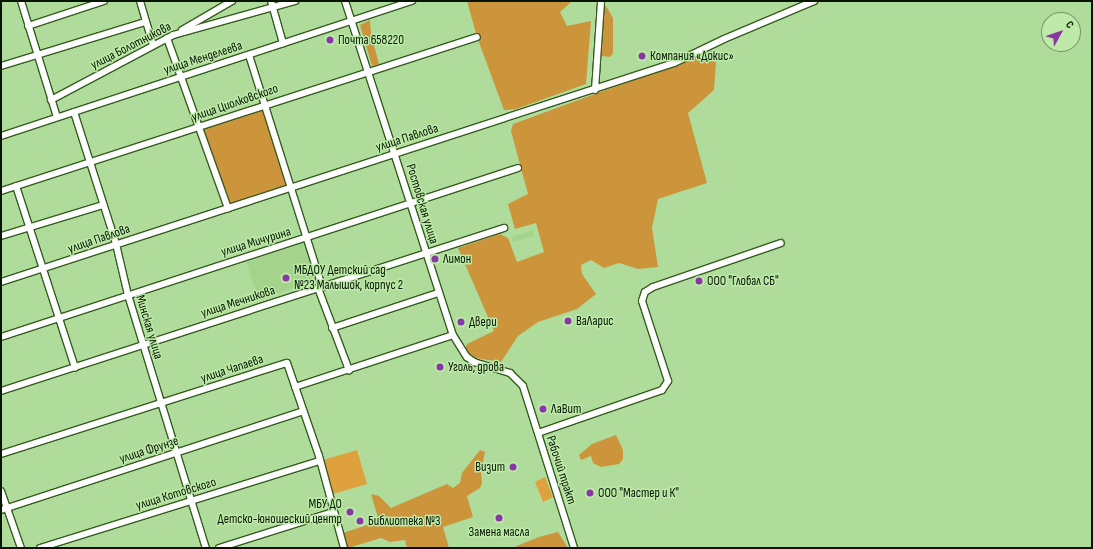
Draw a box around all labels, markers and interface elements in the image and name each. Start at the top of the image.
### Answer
north arrow [1041,12,1081,52]
text: С [1063,18,1077,31]
street label: улица Болотникова [88,19,174,73]
place label: Почта 658220 [338,32,404,48]
marker: Почта 658220 [325,35,335,45]
street label: улица Менделеева [162,38,244,78]
place label: Компания «Докис» [650,48,734,64]
marker: Компания «Докис» [637,51,647,61]
street label: улица Циолковского [190,81,280,125]
street label: улица Павлова [374,121,440,155]
street label: Ростовская улица [402,162,442,246]
street label: улица Павлова [66,221,132,257]
street label: улица Мичурина [219,224,293,260]
place label: Лимон [443,251,471,267]
marker: Лимон [430,254,440,264]
place label: МБДОУ Детский сад №23 Малышок, корпус 2 [294,263,403,294]
marker: МБДОУ Детский сад №23 Малышок, корпус 2 [281,273,291,283]
place label: ООО "Глобал СБ" [707,273,779,289]
marker: ООО "Глобал СБ" [694,276,704,286]
street label: улица Мечникова [199,283,277,321]
street label: Минская улица [132,293,166,361]
place label: ВаЛарис [576,313,614,329]
place label: Двери [469,314,497,330]
marker: ВаЛарис [563,316,573,326]
marker: Двери [456,317,466,327]
street label: улица Чапаева [199,352,265,386]
place label: Уголь, дрова [448,359,504,375]
marker: Уголь, дрова [435,362,445,372]
place label: ЛаВит [551,401,581,417]
marker: ЛаВит [538,404,548,414]
street label: улица Фрунзе [117,433,181,467]
street label: Рабочий тракт [543,434,579,506]
place label: Визит [475,459,505,475]
marker: Визит [508,462,518,472]
street label: улица Котовского [134,474,218,514]
place label: ООО "Мастер и К" [598,485,679,501]
marker: ООО "Мастер и К" [585,488,595,498]
place label: МБУ ДО Детско-юношеский центр [218,497,342,528]
marker: МБУ ДО Детско-юношеский центр [345,507,355,517]
place label: Библиотека №3 [368,513,440,529]
marker: Замена масла [494,513,504,523]
marker: Библиотека №3 [355,516,365,526]
place label: Замена масла [468,524,530,540]

